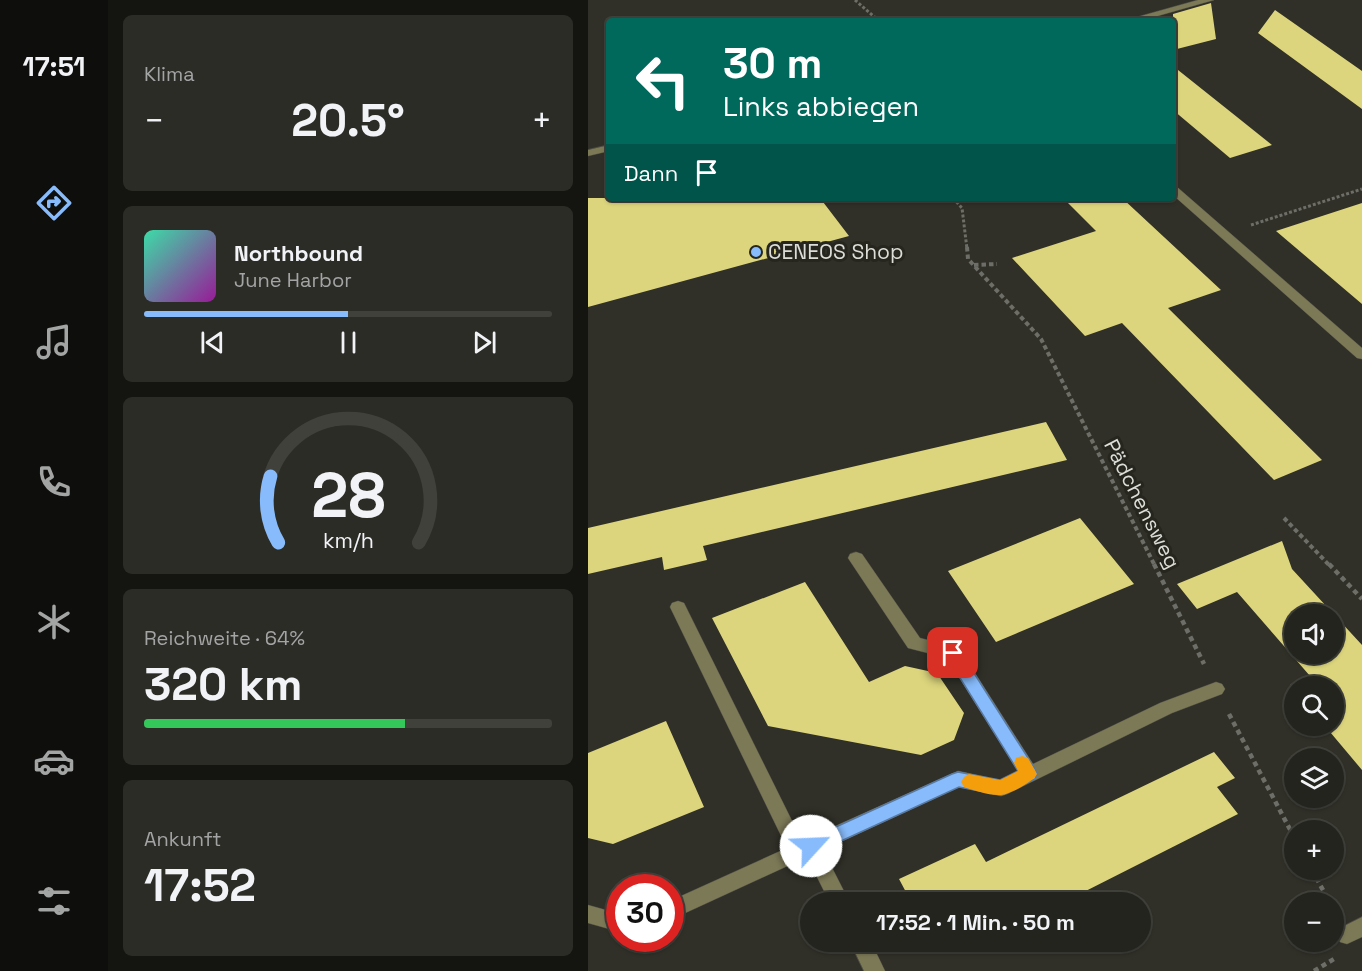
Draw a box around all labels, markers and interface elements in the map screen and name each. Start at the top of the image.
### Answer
text: 30 m [723,37,822,90]
icon: left [624,42,702,120]
text: 17:51 [22,49,86,84]
text: Klima [144,61,195,87]
text: Links abbiegen [723,89,919,124]
text: 20.5° [291,92,405,149]
text: − [144,100,164,142]
text: + [532,100,552,142]
icon: arrive [690,156,723,189]
text: Dann [624,159,678,187]
icon: directions [33,182,75,224]
place label: CENEOS Shop [768,238,904,265]
text: Northbound [234,239,363,267]
marker: CENEOS Shop [749,245,763,259]
text: June Harbor [234,267,352,293]
icon: music [33,321,75,363]
icon: previous [196,326,229,359]
icon: pause [332,326,365,359]
icon: next [468,326,501,359]
street label: Pädchensweg [1098,434,1187,573]
text: 28 [311,456,385,535]
icon: phone [33,461,75,503]
text: km/h [322,527,374,554]
icon: climate [33,601,75,643]
map controls [1284,604,1344,952]
button: sound [1284,604,1344,664]
text: Reichweite · 64% [144,625,305,651]
pin [927,627,978,678]
icon: arrive [936,636,969,669]
text: 320 km [144,656,303,713]
button: search [1284,676,1344,736]
icon: car [33,740,75,782]
button: layers [1284,748,1344,808]
position arrow [779,814,843,878]
button: + [1284,820,1344,880]
text: Ankunft [144,826,222,852]
text: 17:52 [144,857,256,914]
speed limit sign: 30 [606,874,684,952]
icon: filters [33,880,75,922]
button: − [1284,892,1344,952]
text: 17:52 · 1 Min. · 50 m [876,908,1075,936]

